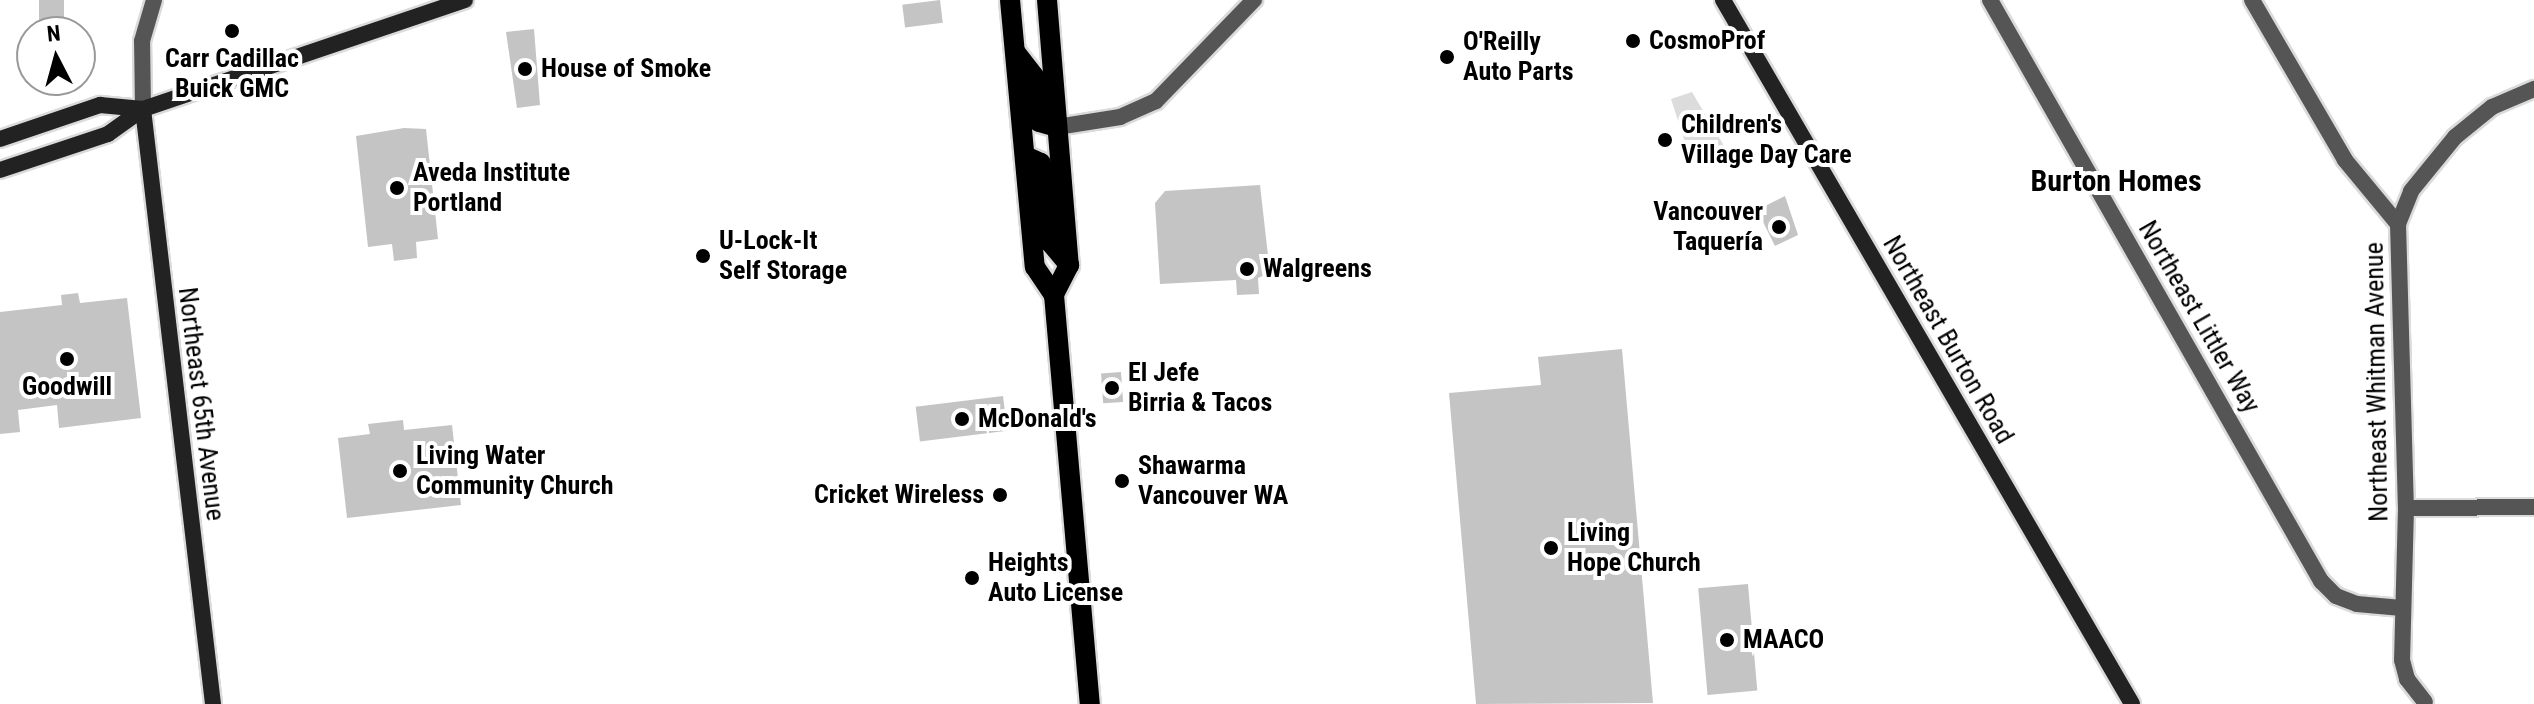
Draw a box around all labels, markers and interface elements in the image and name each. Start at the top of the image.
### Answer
north arrow [16,16,96,96]
text: N [46,20,62,47]
marker: Carr Cadillac Buick GMC [223,22,241,40]
place label: CosmoProf [1649,25,1765,57]
place label: O'Reilly Auto Parts [1463,26,1574,88]
marker: CosmoProf [1624,32,1642,50]
place label: Carr Cadillac Buick GMC [165,43,299,104]
marker: O'Reilly Auto Parts [1438,48,1456,66]
place label: House of Smoke [541,53,711,85]
marker: House of Smoke [516,60,534,78]
place label: Children's Village Day Care [1681,109,1852,170]
marker: Children's Village Day Care [1656,131,1674,149]
place label: Aveda Institute Portland [413,157,570,218]
district label: Burton Homes [2030,163,2202,199]
marker: Aveda Institute Portland [388,179,406,197]
place label: Vancouver Taquería [1653,196,1763,258]
street label: Northeast Littler Way [2131,216,2267,418]
marker: Vancouver Taquería [1770,218,1788,236]
place label: U-Lock-It Self Storage [719,225,847,286]
street label: Northeast Burton Road [1876,231,2020,449]
street label: Northeast Whitman Avenue [2359,242,2395,522]
marker: U-Lock-It Self Storage [694,247,712,265]
place label: Walgreens [1263,253,1372,285]
marker: Walgreens [1238,260,1256,278]
street label: Northeast 65th Avenue [171,286,231,522]
marker: Goodwill [58,350,76,368]
place label: El Jefe Birria & Tacos [1128,357,1273,418]
place label: Goodwill [22,371,112,403]
marker: El Jefe Birria & Tacos [1103,379,1121,397]
place label: McDonald's [978,403,1097,435]
marker: McDonald's [953,410,971,428]
place label: Living Water Community Church [416,440,614,502]
place label: Shawarma Vancouver WA [1138,450,1288,512]
marker: Living Water Community Church [391,462,409,480]
marker: Shawarma Vancouver WA [1113,472,1131,490]
place label: Cricket Wireless [814,479,984,511]
marker: Cricket Wireless [991,486,1009,504]
place label: Living Hope Church [1567,517,1701,578]
marker: Living Hope Church [1542,539,1560,557]
place label: Heights Auto License [988,547,1123,608]
marker: Heights Auto License [963,569,981,587]
place label: MAACO [1743,624,1824,656]
marker: MAACO [1718,631,1736,649]

